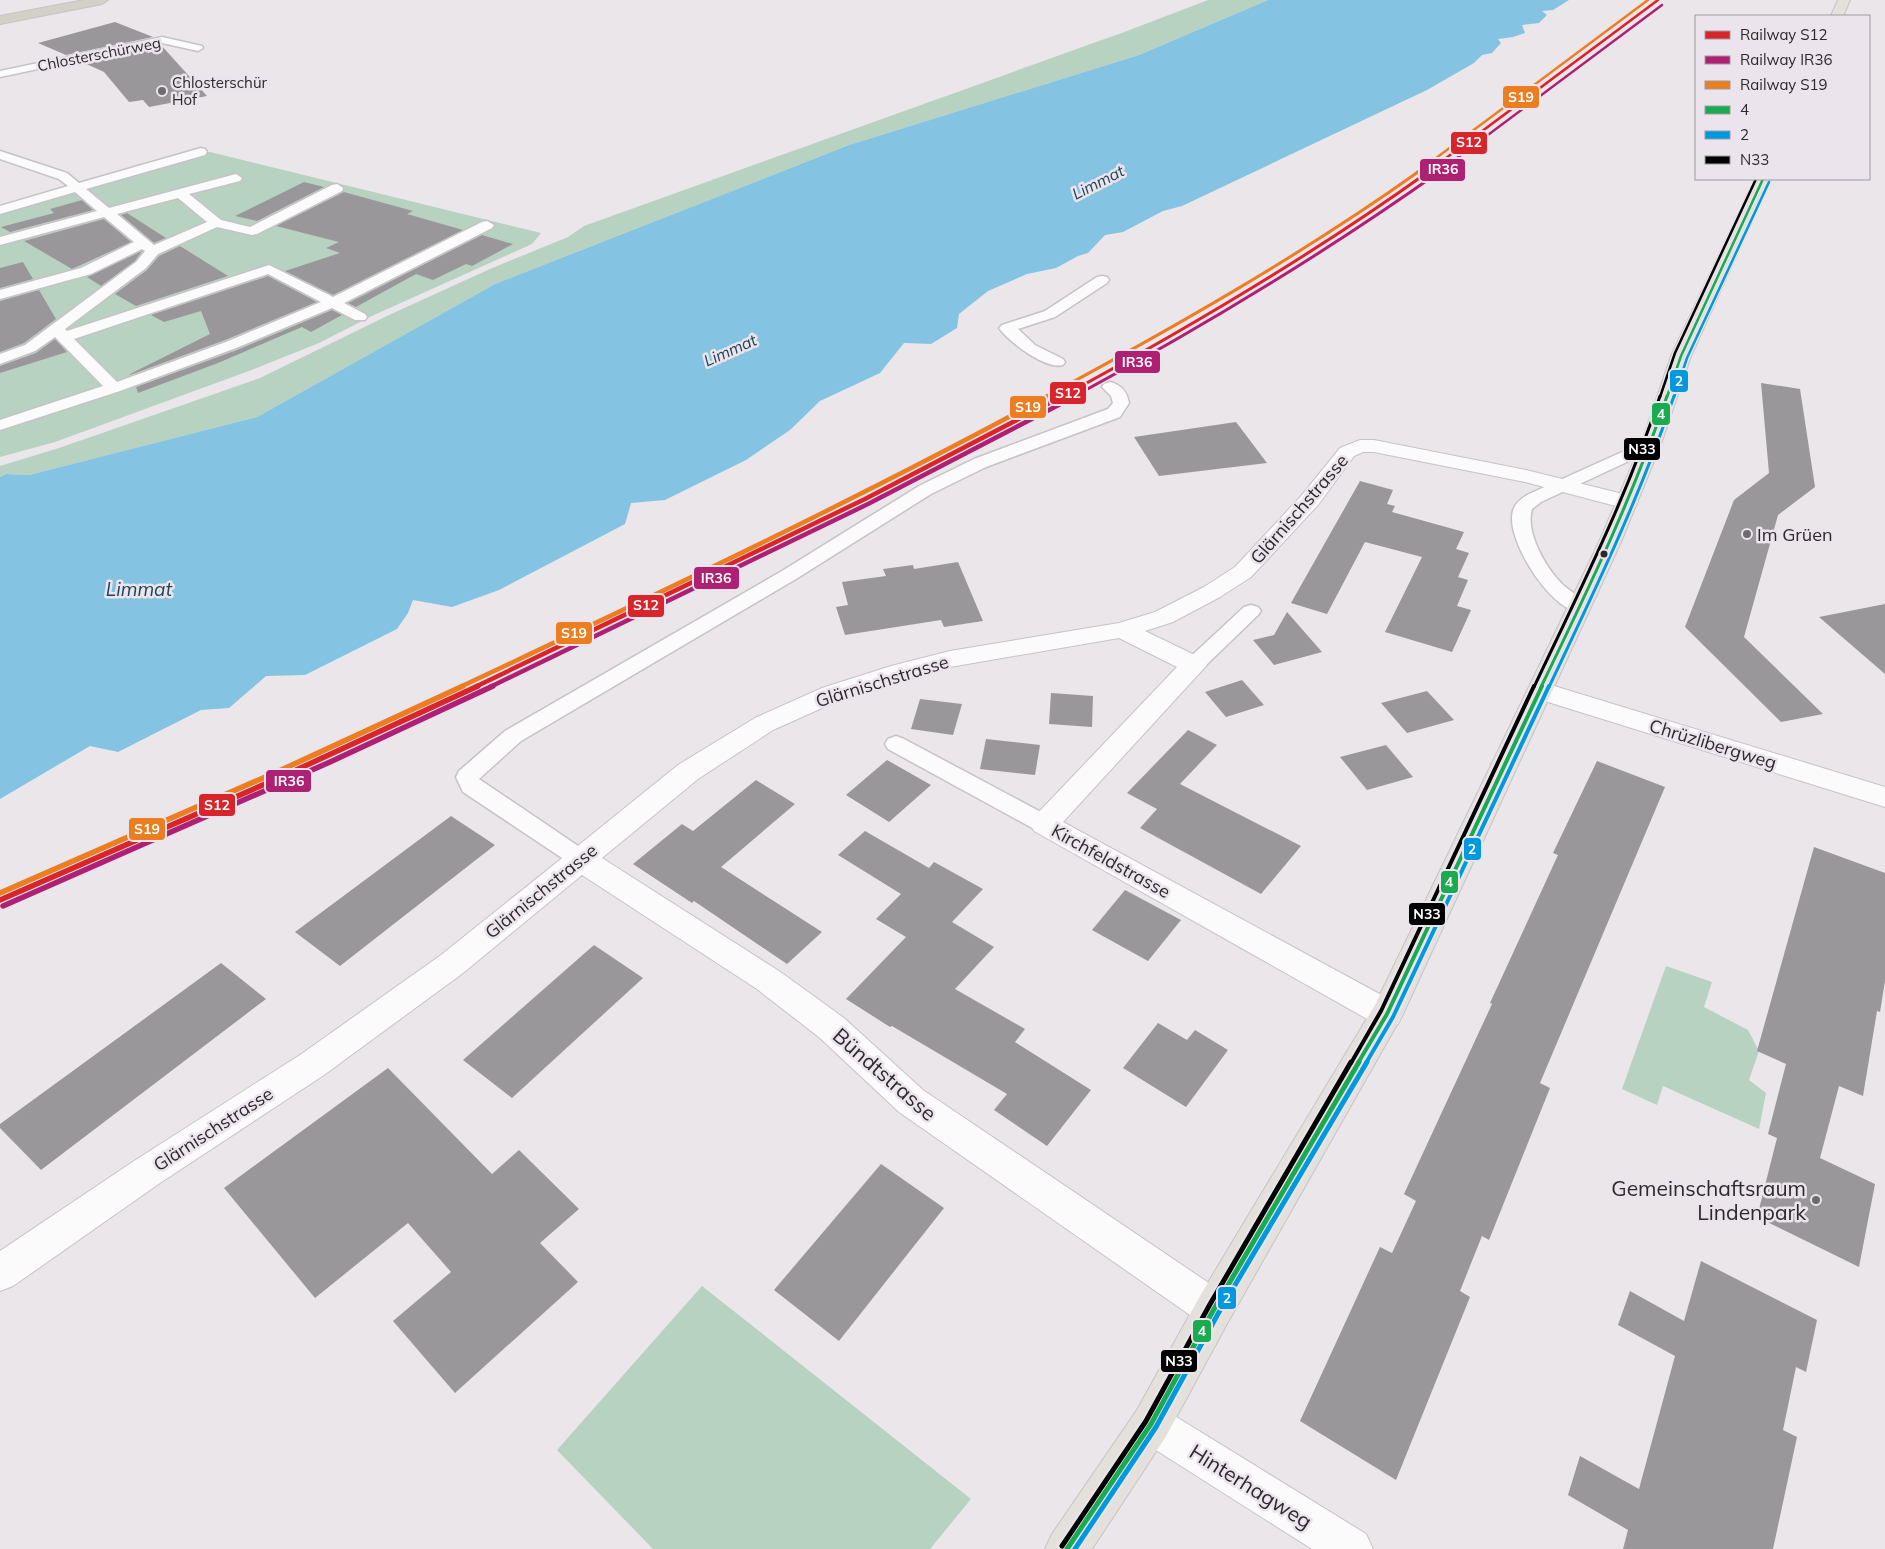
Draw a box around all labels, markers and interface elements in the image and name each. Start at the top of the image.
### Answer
legend [1695,15,1870,180]
text: Railway S12 [1740,25,1828,44]
street label: Chlosterschürweg [36,33,162,75]
text: Railway IR36 [1740,50,1832,69]
place label: Chlosterschür Hof [172,73,268,109]
text: Railway S19 [1740,75,1828,94]
marker: Chlosterschür Hof [156,85,168,97]
line badge: S19 [1502,85,1540,109]
text: S19 [1508,88,1534,106]
text: 4 [1740,100,1749,119]
text: 2 [1740,125,1749,144]
line badge: S12 [1450,131,1488,155]
text: S12 [1456,133,1482,151]
text: N33 [1740,150,1769,169]
line badge: IR36 [1419,158,1466,182]
water label: Limmat [1069,160,1128,204]
text: IR36 [1428,160,1458,178]
water label: Limmat [700,329,760,370]
line badge: IR36 [1114,350,1161,374]
text: IR36 [1122,353,1152,371]
line badge: 2 [1669,369,1689,393]
text: 2 [1675,372,1683,390]
line badge: S12 [1049,381,1087,405]
text: S12 [1055,384,1081,402]
line badge: S19 [1009,395,1047,419]
text: S19 [1015,398,1041,416]
line badge: 4 [1651,402,1671,426]
text: 4 [1657,405,1666,423]
line badge: N33 [1623,437,1661,461]
text: N33 [1628,440,1656,458]
street label: Glärnischstrasse [1245,449,1353,569]
place label: Im Grüen [1757,523,1833,546]
marker: Im Grüen [1741,528,1753,540]
unlabelled marker [1599,549,1609,559]
line badge: IR36 [693,566,740,590]
text: IR36 [701,569,731,587]
water label: Limmat [106,577,173,601]
line badge: S12 [627,594,665,618]
text: S12 [633,596,659,614]
line badge: S19 [555,621,593,645]
text: S19 [561,624,587,642]
street label: Glärnischstrasse [813,650,951,712]
street label: Chrüzlibergweg [1647,714,1779,774]
line badge: IR36 [265,769,312,793]
text: IR36 [274,772,304,790]
line badge: S12 [198,793,236,817]
text: S12 [204,796,230,814]
line badge: S19 [128,817,166,841]
street label: Kirchfeldstrasse [1048,819,1174,903]
text: S19 [134,820,160,838]
line badge: 2 [1463,837,1482,861]
street label: Glärnischstrasse [480,839,602,943]
text: 2 [1468,840,1476,858]
line badge: 4 [1440,870,1459,894]
text: 4 [1445,873,1454,891]
line badge: N33 [1408,902,1446,926]
text: N33 [1413,905,1441,923]
street label: Bündtstrasse [828,1022,942,1126]
street label: Glärnischstrasse [149,1082,277,1176]
place label: Gemeinschaftsraum Lindenpark [1611,1175,1806,1225]
marker: Gemeinschaftsraum Lindenpark [1810,1194,1822,1206]
line badge: 2 [1217,1286,1237,1310]
text: 2 [1223,1289,1231,1307]
line badge: 4 [1192,1319,1212,1343]
text: 4 [1198,1322,1207,1340]
line badge: N33 [1160,1349,1198,1373]
text: N33 [1165,1352,1193,1370]
street label: Hinterhagweg [1185,1438,1317,1534]

